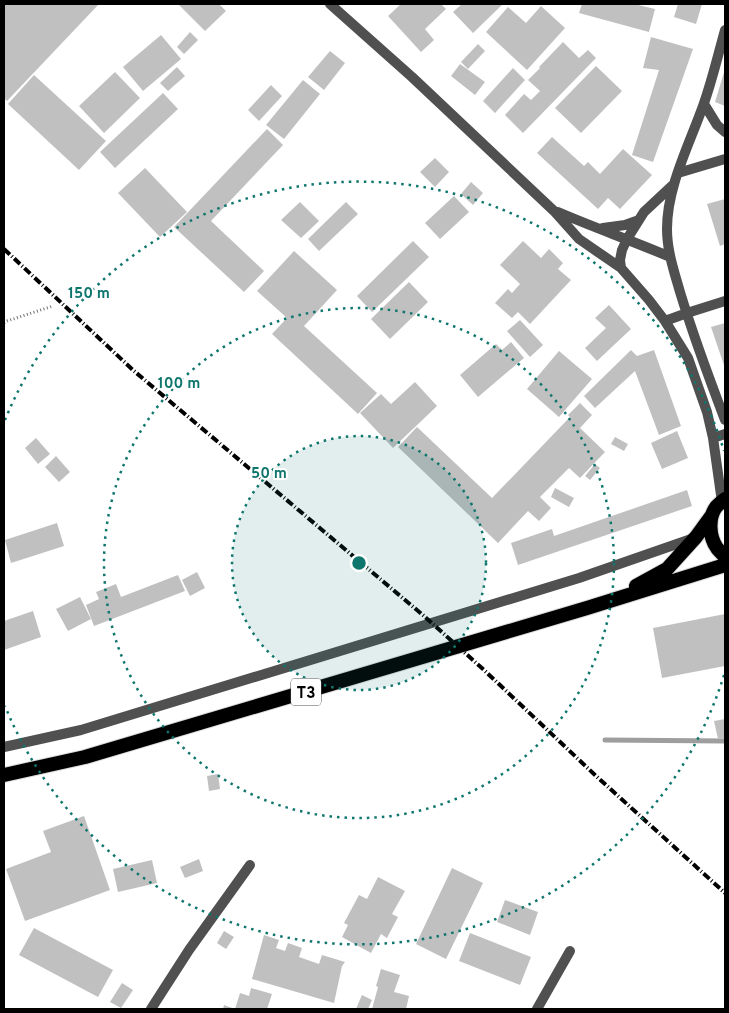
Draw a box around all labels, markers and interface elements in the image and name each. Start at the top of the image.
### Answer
text: 150 m [68,285,110,304]
text: 100 m [158,375,200,394]
text: 50 m [251,465,287,484]
centre of rings [350,554,368,572]
road number: T3 [291,679,321,706]

